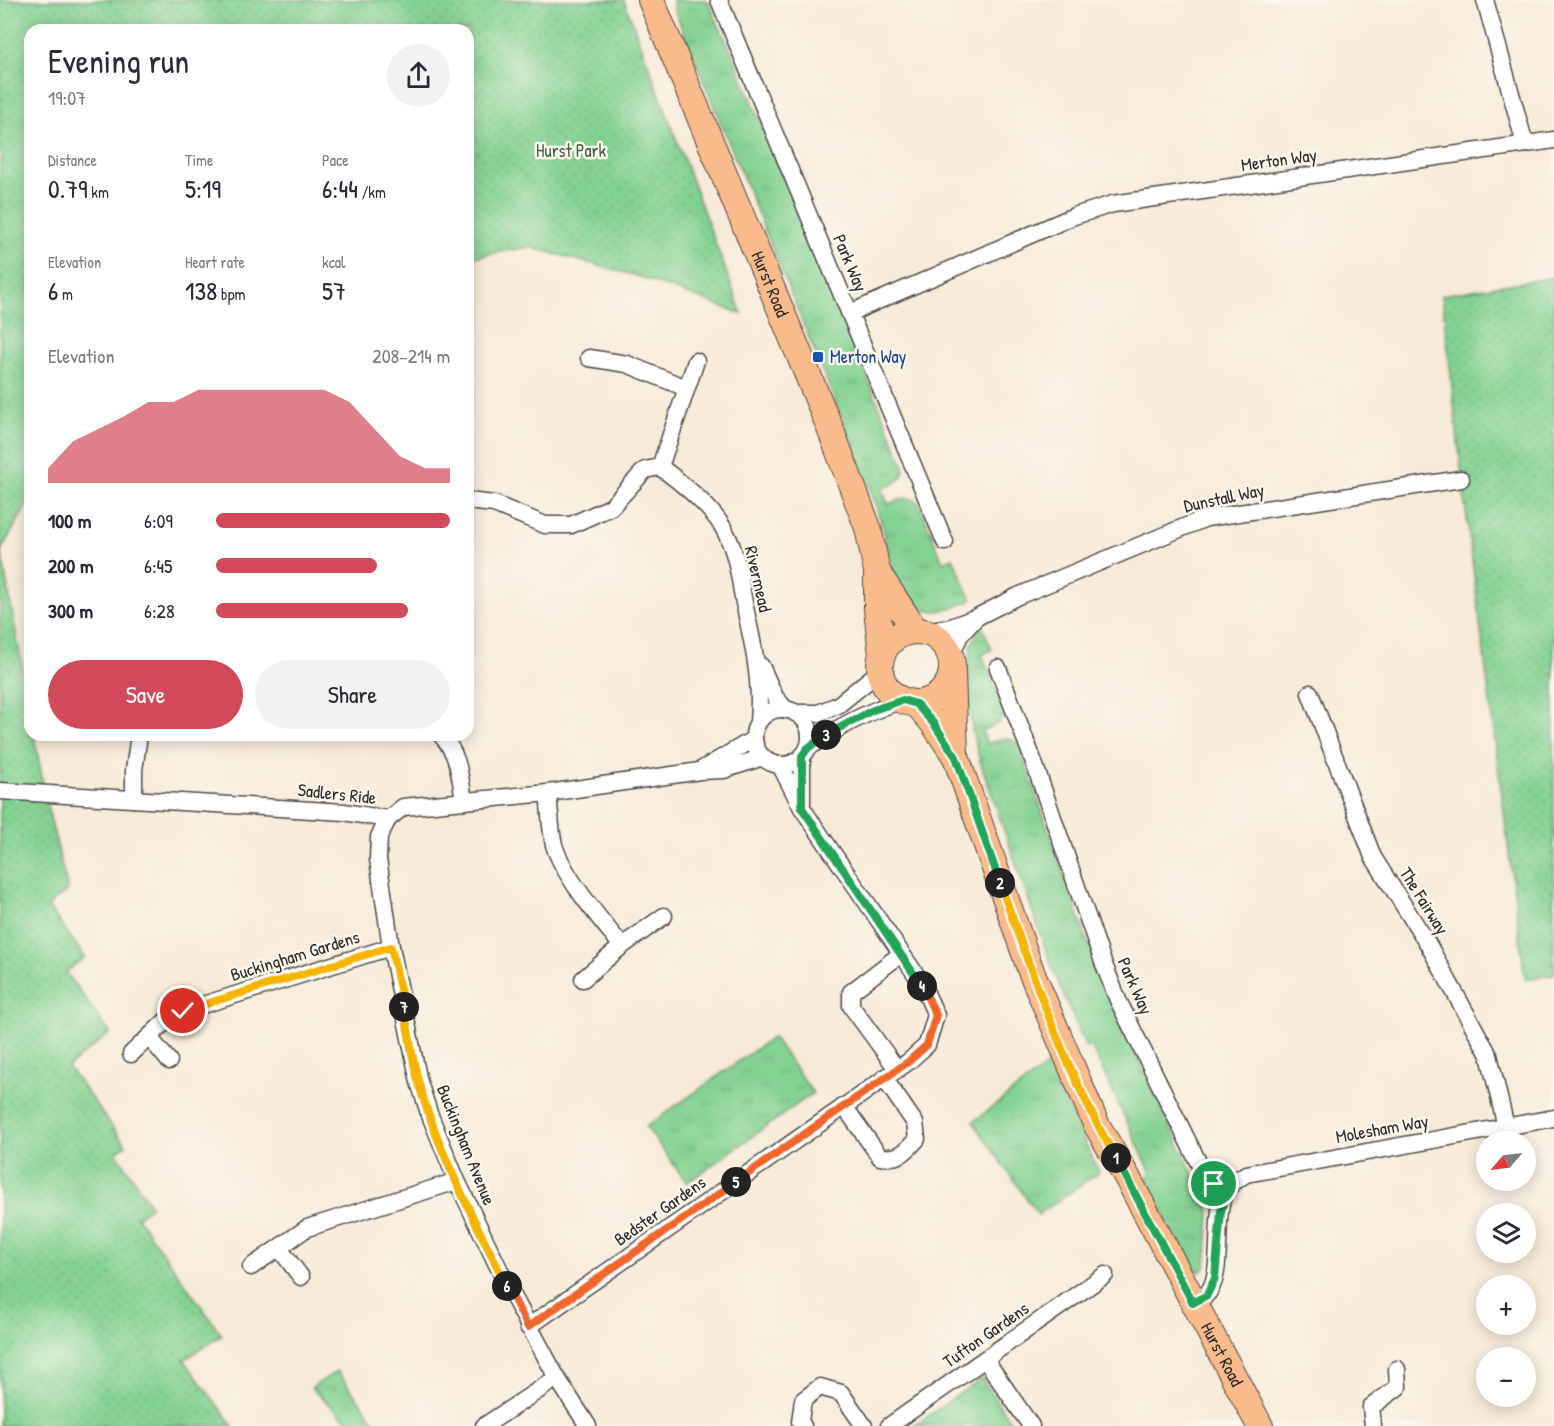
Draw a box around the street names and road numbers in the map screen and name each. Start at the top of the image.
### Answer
street label: Merton Way [1239,142,1319,177]
street label: Park Way [827,230,874,296]
street label: Hurst Road [745,247,795,321]
street label: Dunstall Way [1181,477,1267,518]
street label: Rivermead [739,543,778,614]
street label: Sadlers Ride [297,777,377,810]
street label: The Fairway [1394,862,1455,940]
street label: Buckingham Gardens [227,924,363,987]
street label: Park Way [1112,953,1159,1019]
street label: Buckingham Avenue [431,1081,502,1209]
street label: Molesham Way [1334,1108,1431,1149]
street label: Bedster Gardens [609,1170,711,1251]
street label: Tufton Gardens [938,1296,1034,1373]
street label: Hurst Road [1195,1318,1250,1391]

